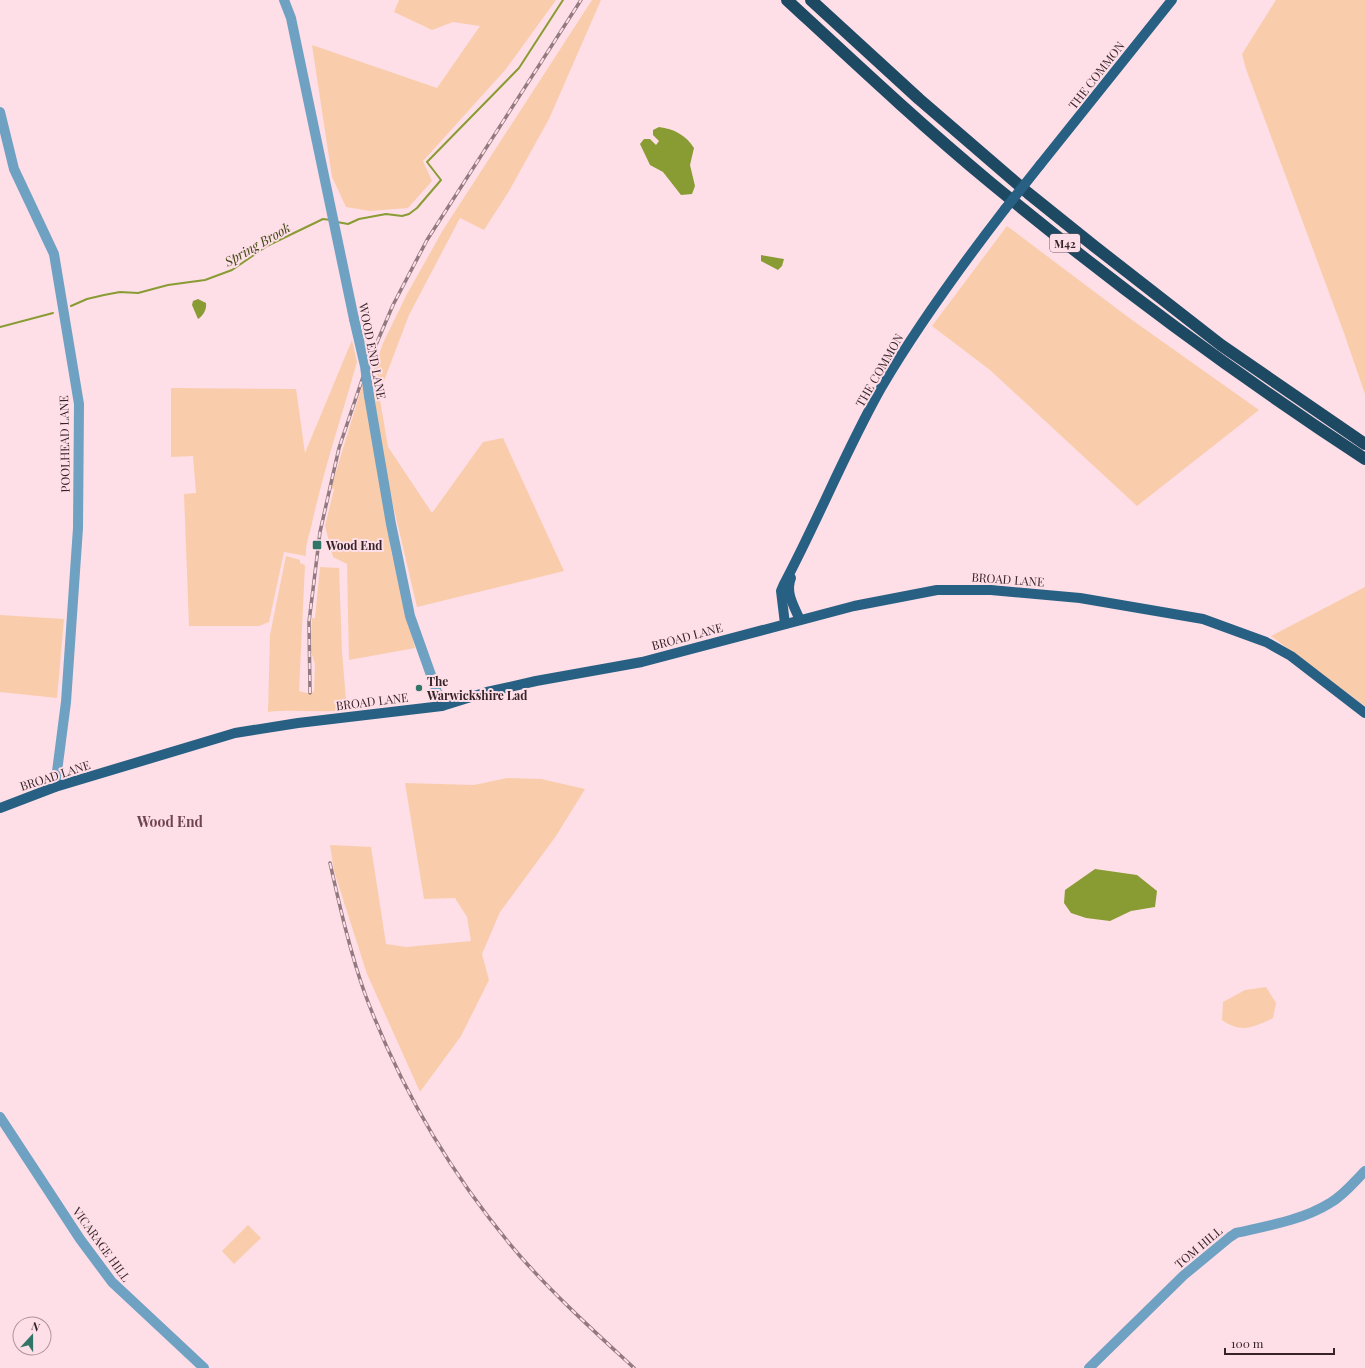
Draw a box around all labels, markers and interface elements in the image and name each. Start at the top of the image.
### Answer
street label: THE COMMON [1064,37,1128,112]
water label: Spring Brook [220,218,293,270]
road number: M42 [1050,234,1080,252]
street label: WOOD END LANE [356,301,390,400]
street label: THE COMMON [852,330,907,409]
street label: POOLHEAD LANE [55,395,73,493]
place label: Wood End [325,537,382,553]
marker: Wood End [311,539,323,551]
street label: BROAD LANE [971,568,1045,590]
street label: BROAD LANE [650,619,724,653]
place label: The Warwickshire Lad [426,673,527,703]
marker: The Warwickshire Lad [414,683,424,693]
street label: BROAD LANE [335,689,409,713]
street label: BROAD LANE [18,756,92,794]
district label: Wood End [136,812,204,831]
street label: VICARAGE HILL [69,1203,134,1284]
street label: TOM HILL [1171,1223,1225,1271]
north arrow [12,1316,52,1356]
text: N [29,1318,42,1335]
scale bar [1225,1330,1334,1356]
text: 100 m [1231,1335,1264,1351]

